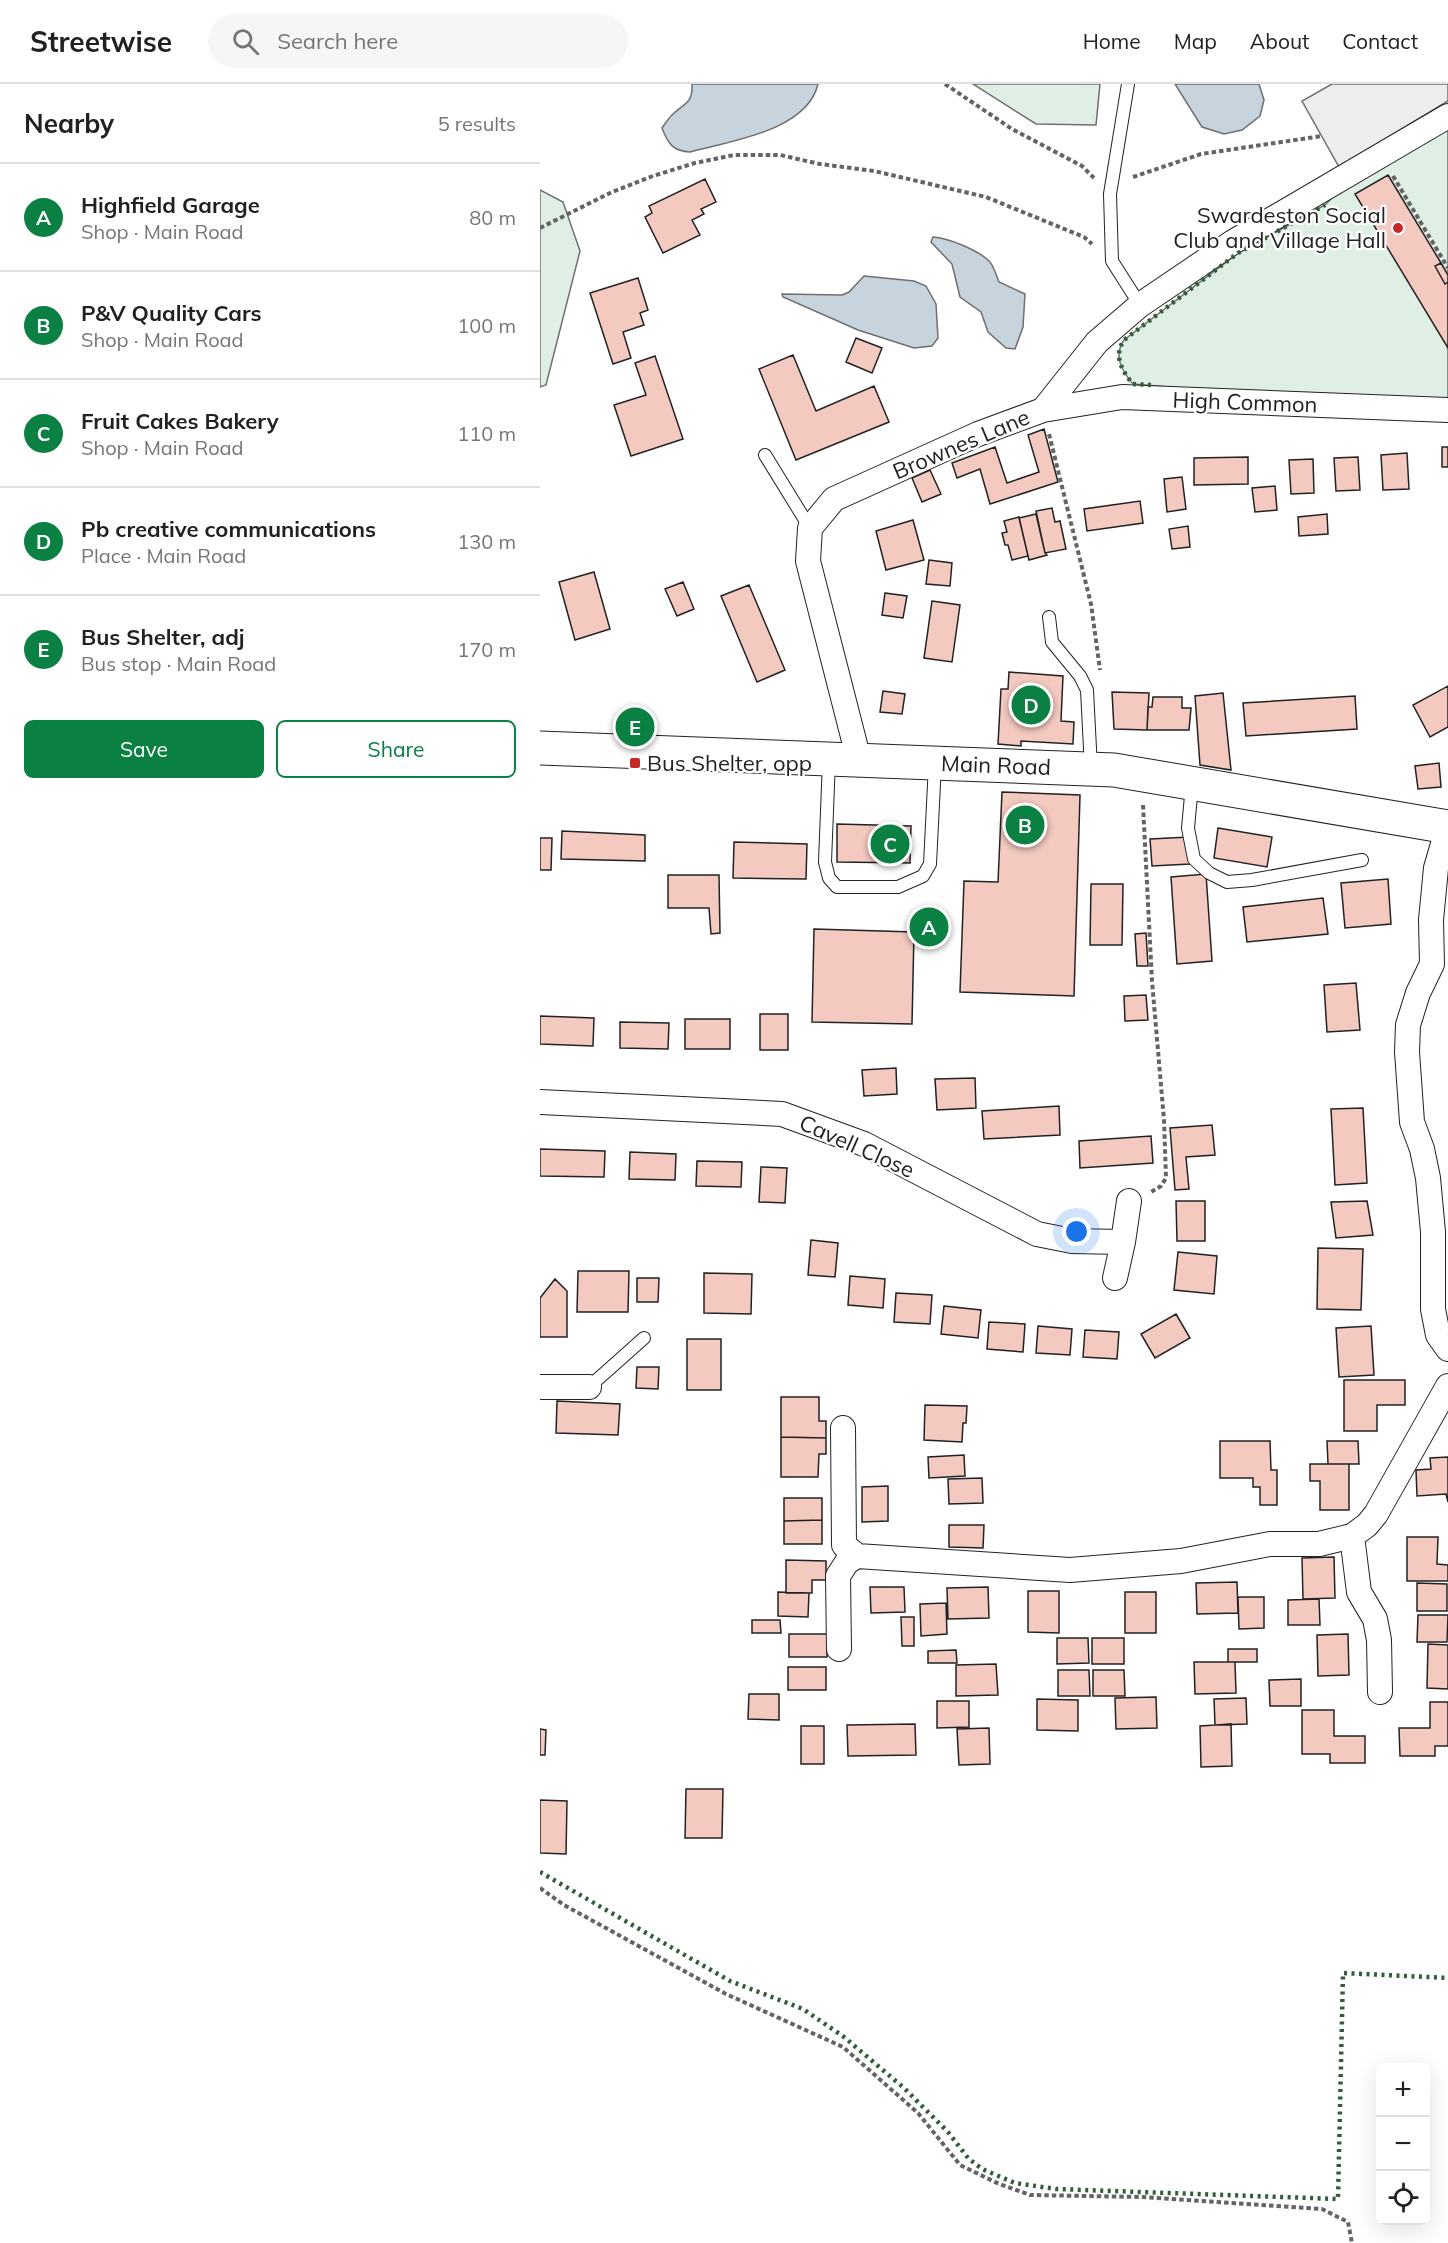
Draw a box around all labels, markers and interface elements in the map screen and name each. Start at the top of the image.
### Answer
search box [208,14,628,68]
text: Streetwise [30,24,172,59]
icon: search [229,25,262,58]
text: Search here [277,27,398,55]
text: Home [1083,28,1141,54]
text: Map [1174,28,1217,54]
text: About [1250,28,1309,54]
text: Contact [1342,28,1418,54]
text: Nearby [24,107,114,140]
text: 5 results [438,111,516,136]
text: Highfield Garage [81,191,260,219]
place label: Swardeston Social Club and Village Hall [1173,201,1386,254]
text: A [36,205,51,230]
text: 80 m [469,205,516,230]
text: Shop · Main Road [81,219,244,244]
marker: Swardeston Social Club and Village Hall [1391,221,1405,235]
text: P&V Quality Cars [81,299,262,327]
text: B [37,313,50,338]
text: 100 m [457,313,516,338]
text: Shop · Main Road [81,327,244,352]
street label: High Common [1172,385,1318,419]
street label: Brownes Lane [888,403,1034,485]
text: Fruit Cakes Bakery [81,407,279,435]
text: C [37,421,50,446]
text: 110 m [457,421,516,446]
text: Shop · Main Road [81,435,244,460]
text: Pb creative communications [81,515,376,543]
text: D [36,529,51,554]
text: 130 m [457,529,516,554]
text: Place · Main Road [81,543,246,568]
text: Bus Shelter, adj [81,623,245,651]
text: E [38,637,49,662]
text: 170 m [457,637,516,662]
text: Bus stop · Main Road [81,651,276,676]
pin: D [1012,682,1050,728]
pin: E [616,704,655,750]
button: Save [24,720,264,778]
button: Share [276,720,516,778]
place label: Bus Shelter, opp [647,749,812,777]
street label: Main Road [941,749,1051,781]
marker: Bus Shelter, opp [628,756,642,770]
pin: B [1006,802,1044,848]
pin: C [870,822,910,867]
pin: A [910,904,948,950]
street label: Cavell Close [795,1108,919,1184]
your location [1062,1217,1091,1246]
map controls [1376,2063,1430,2225]
button: + [1376,2063,1430,2117]
button: − [1376,2117,1430,2171]
button: locate [1376,2171,1430,2225]

